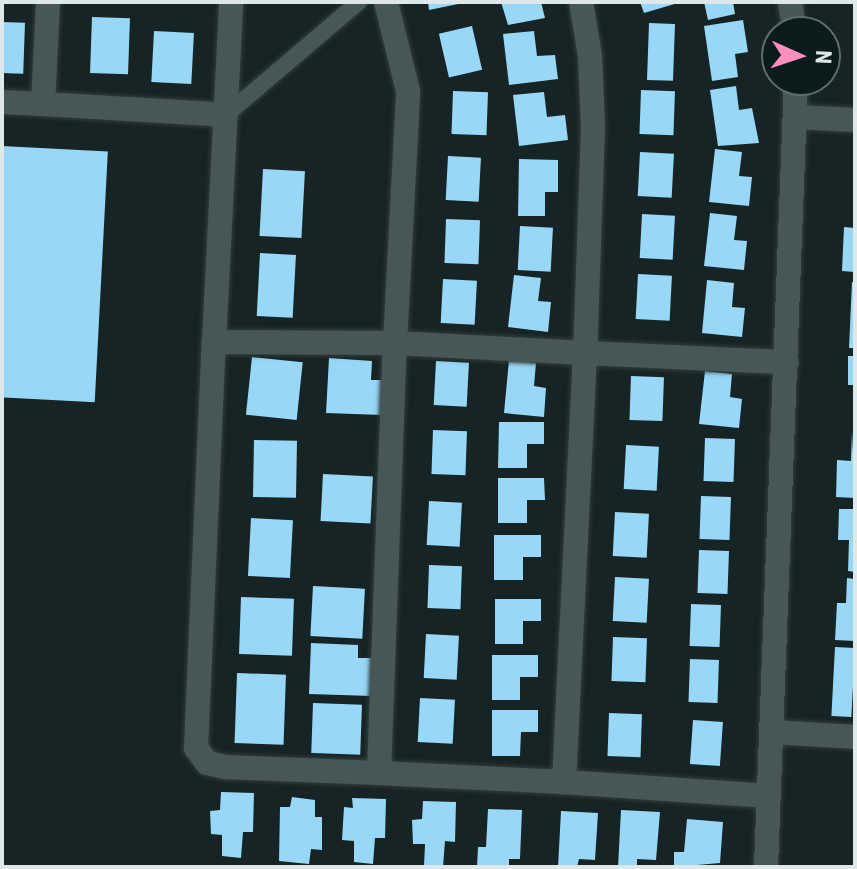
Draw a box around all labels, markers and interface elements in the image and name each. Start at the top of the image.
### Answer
north arrow [761,16,841,96]
text: N [811,50,836,65]

